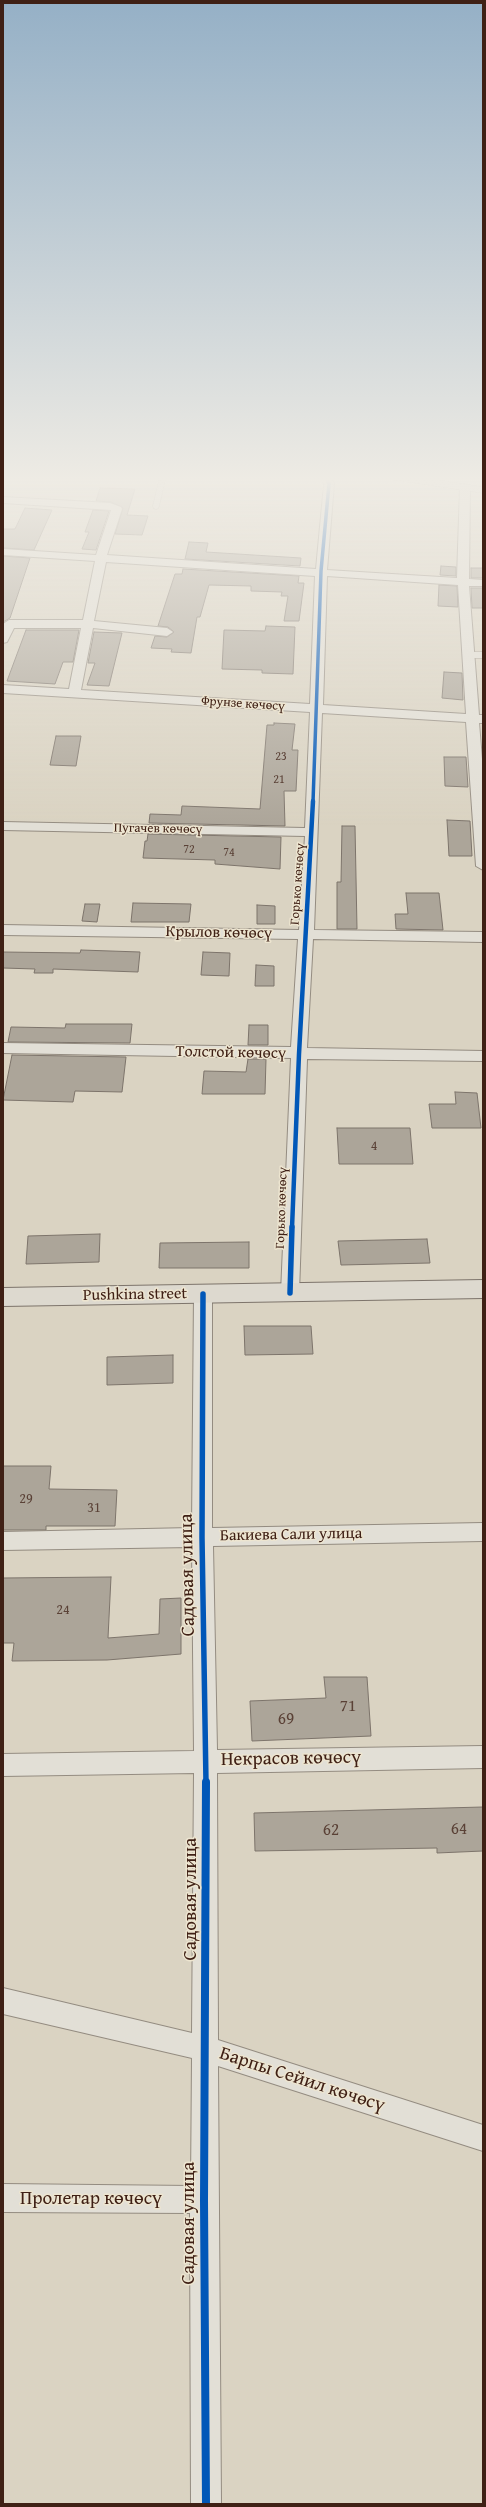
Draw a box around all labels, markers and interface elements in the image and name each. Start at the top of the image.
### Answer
street label: Фрунзе көчөсү [201,693,285,715]
house number: 23 [275,750,287,764]
house number: 21 [273,773,285,787]
street label: Пугачев көчөсү [114,820,202,838]
house number: 72 [183,843,195,857]
street label: Горько көчөсү [287,843,309,925]
house number: 74 [223,846,235,860]
street label: Крылов көчөсү [165,922,273,944]
street label: Толстой көчөсү [175,1042,287,1064]
house number: 4 [371,1138,377,1154]
street label: Горько көчөсү [273,1167,291,1249]
street label: Pushkina street [83,1284,187,1306]
house number: 29 [19,1491,33,1507]
house number: 31 [87,1500,101,1516]
street label: Садовая улица [176,1513,200,1637]
street label: Бакиева Сали улица [220,1524,362,1546]
house number: 24 [56,1602,70,1618]
house number: 71 [340,1697,356,1717]
house number: 69 [278,1710,294,1730]
street label: Некрасов көчөсү [221,1746,361,1772]
house number: 64 [451,1820,467,1840]
house number: 62 [323,1821,339,1841]
street label: Садовая улица [180,1838,202,1960]
street label: Барпы Сейил көчөсү [216,2042,388,2118]
street label: Садовая улица [178,2162,200,2284]
street label: Пролетар көчөсү [20,2188,162,2210]

